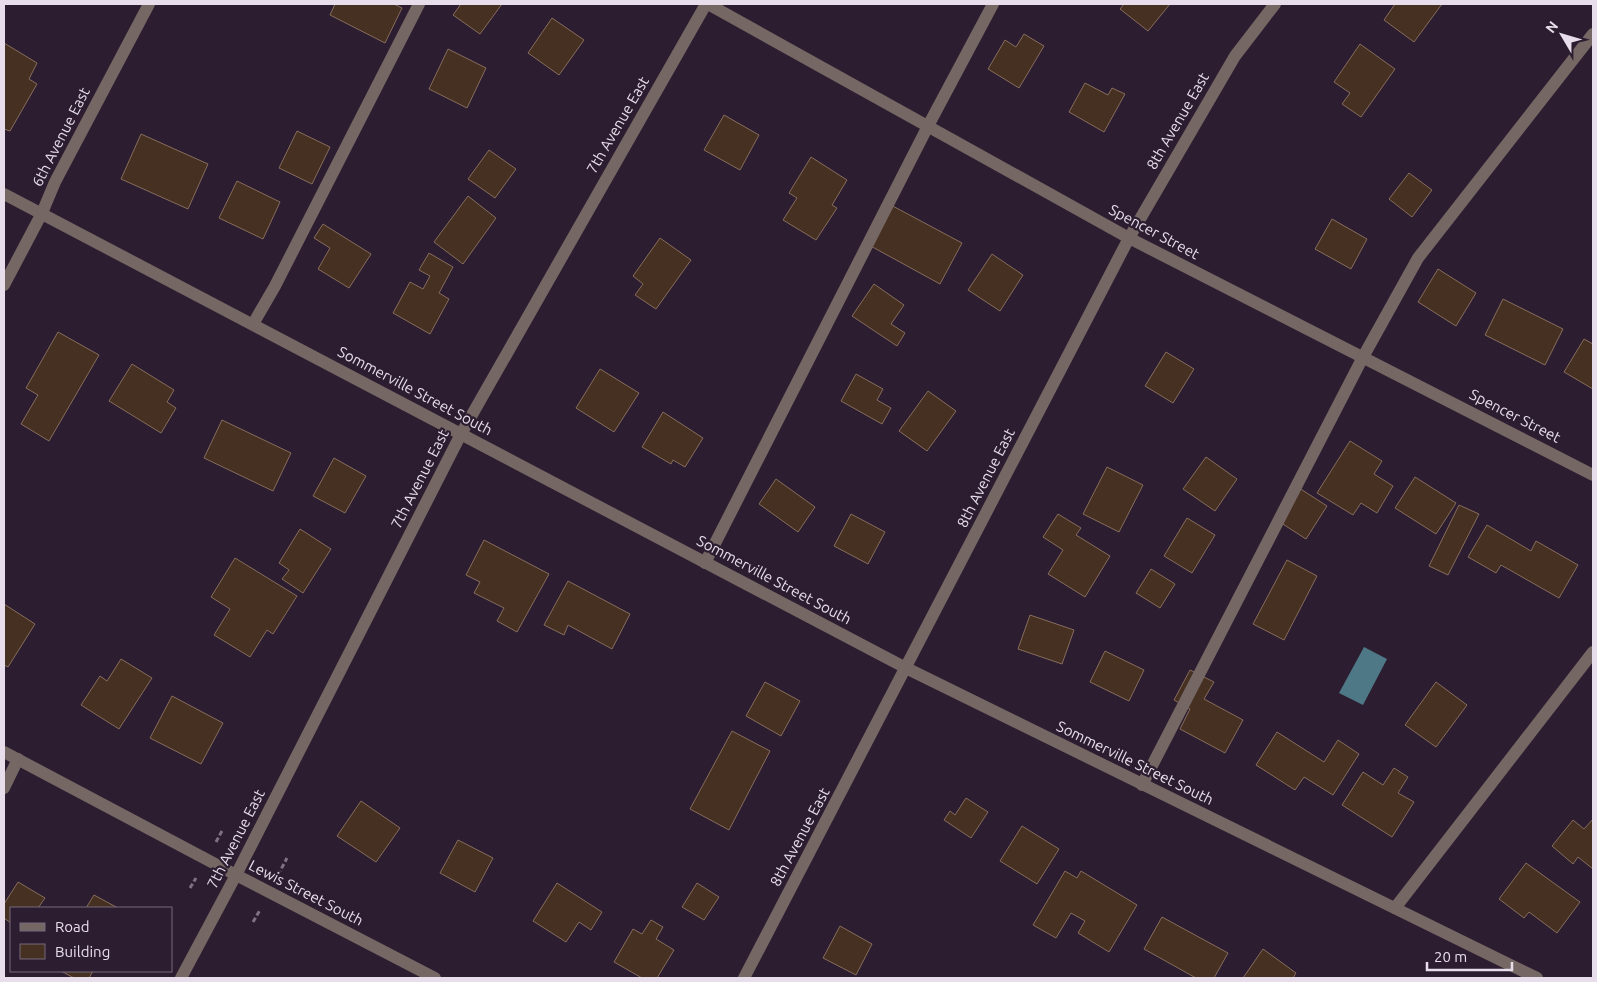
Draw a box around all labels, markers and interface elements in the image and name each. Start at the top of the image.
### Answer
north arrow [1537,10,1587,60]
text: N [1542,18,1561,36]
street label: 8th Avenue East [1143,69,1212,172]
street label: 7th Avenue East [583,73,652,176]
street label: 6th Avenue East [28,84,93,189]
street label: Spencer Street [1106,201,1202,263]
street label: Sommerville Street South [335,343,495,439]
street label: Spencer Street [1467,385,1564,446]
street label: 8th Avenue East [953,425,1018,530]
street label: 7th Avenue East [387,426,452,531]
street label: Sommerville Street South [694,532,854,628]
street label: Sommerville Street South [1054,717,1216,808]
street label: 8th Avenue East [767,785,833,889]
street label: 7th Avenue East [203,786,268,891]
street label: Lewis Street South [246,856,366,929]
legend [10,907,172,972]
text: Road [55,918,90,935]
scale bar [1427,940,1512,972]
text: Building [55,943,110,960]
text: 20 m [1434,948,1467,965]

